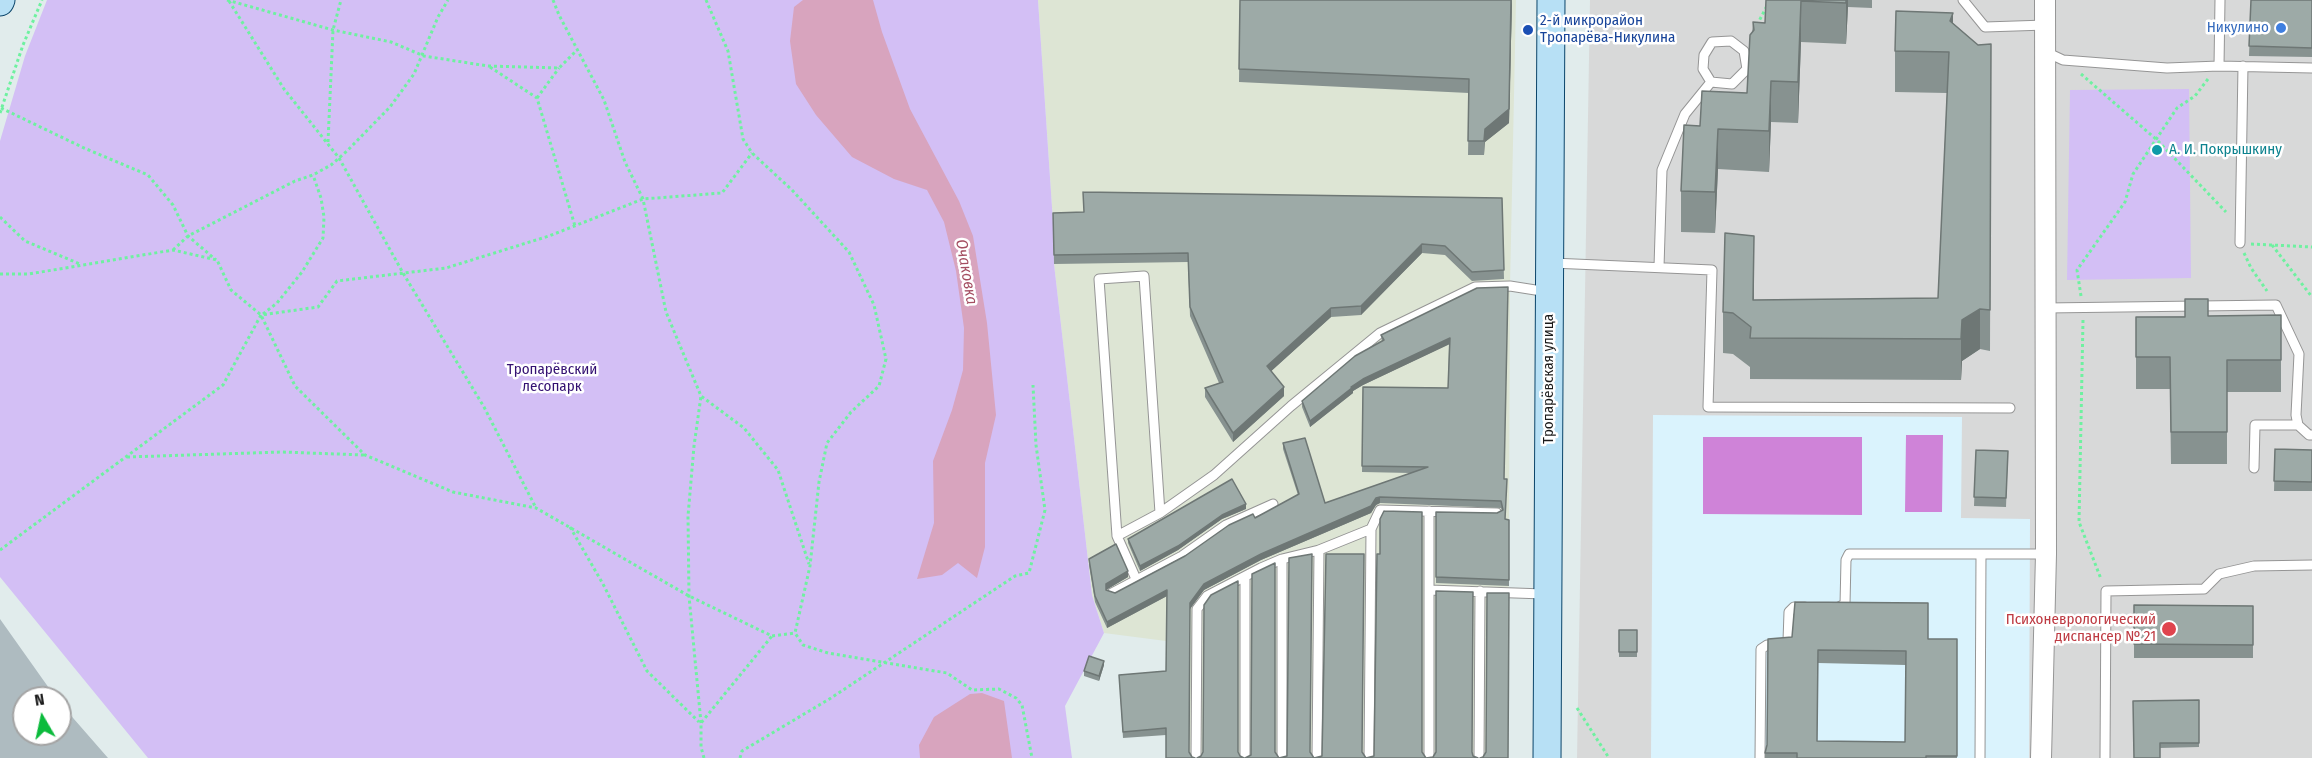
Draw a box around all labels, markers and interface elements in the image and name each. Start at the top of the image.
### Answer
place label: 2-й микрорайон Тропарёва-Никулина [1540,12,1675,47]
place label: Никулино [2207,19,2269,37]
marker: Никулино [2274,21,2288,35]
marker: 2-й микрорайон Тропарёва-Никулина [1521,23,1535,37]
place label: А. И. Покрышкину [2169,141,2282,159]
marker: А. И. Покрышкину [2150,143,2164,157]
water label: Очаковка [951,238,981,306]
street label: Тропарёвская улица [1540,314,1558,444]
park label: Тропарёвский лесопарк [507,361,597,396]
place label: Психоневрологический диспансер № 21 [2006,611,2156,646]
marker: Психоневрологический диспансер № 21 [2160,620,2178,638]
north arrow [12,686,72,746]
text: N [33,690,46,710]

